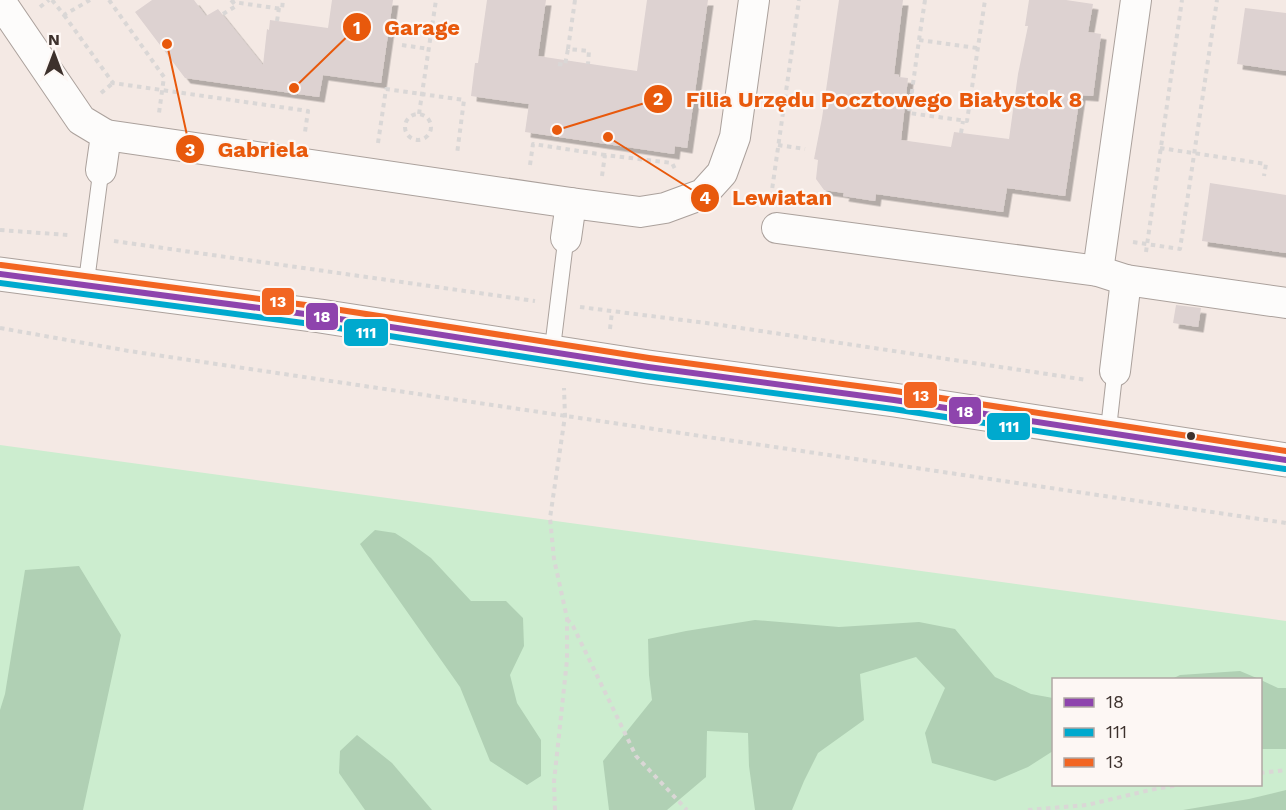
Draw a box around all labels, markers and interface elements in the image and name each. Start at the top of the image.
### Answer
callout: Garage [342,7,472,47]
text: Garage [384,15,460,40]
text: 1 [353,17,361,38]
north arrow [24,24,84,84]
text: N [48,30,60,49]
callout: Filia Urzędu Pocztowego Białystok 8 [643,79,1094,119]
text: Filia Urzędu Pocztowego Białystok 8 [686,87,1082,112]
text: 2 [653,88,663,109]
callout: Gabriela [175,129,320,169]
text: Gabriela [217,137,309,162]
text: 3 [185,139,195,160]
callout: Lewiatan [690,178,844,218]
text: Lewiatan [732,185,832,210]
text: 4 [699,187,711,208]
line badge: 13 [261,287,295,316]
text: 13 [270,292,286,311]
line badge: 18 [305,302,339,331]
text: 18 [314,307,330,326]
line badge: 111 [343,318,389,347]
text: 111 [356,323,376,342]
line badge: 13 [903,381,938,409]
text: 13 [913,386,929,405]
line badge: 18 [948,396,982,425]
text: 18 [957,402,973,421]
line badge: 111 [986,412,1031,441]
text: 111 [999,417,1019,436]
unlabelled marker [1185,430,1197,442]
legend [1052,678,1262,786]
text: 18 [1106,691,1124,712]
text: 111 [1106,721,1127,742]
text: 13 [1106,751,1124,772]

